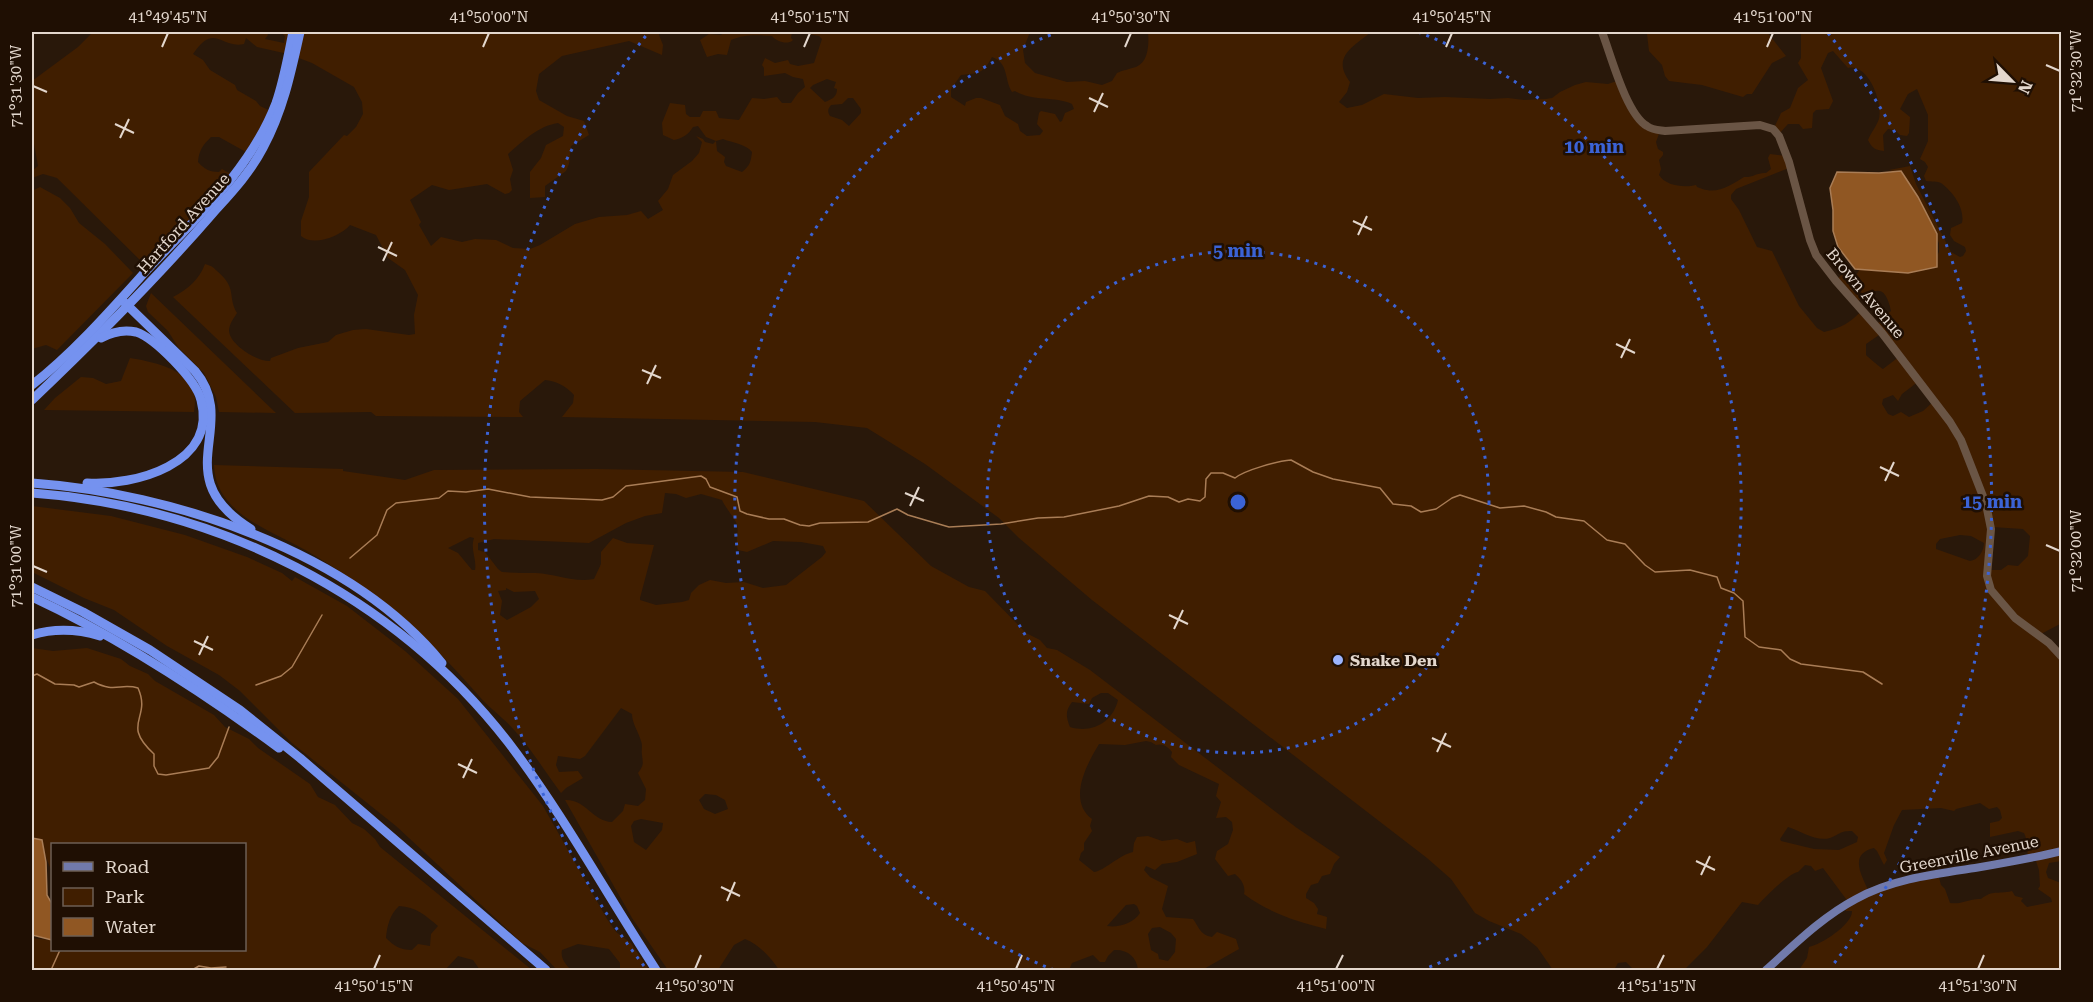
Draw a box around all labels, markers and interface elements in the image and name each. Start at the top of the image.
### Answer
text: 41°49'45"N [128,8,208,26]
text: 41°50'00"N [449,8,529,26]
text: 41°50'15"N [770,8,850,26]
text: 41°50'30"N [1091,8,1171,26]
text: 41°50'45"N [1412,8,1492,26]
text: 41°51'00"N [1733,8,1813,26]
text: 71°32'30"W [2067,29,2085,112]
text: 71°31'30"W [7,44,25,127]
north arrow [1982,51,2042,111]
text: N [2014,78,2036,97]
text: 10 min [1564,136,1624,157]
street label: Hartford Avenue [133,169,234,278]
text: 5 min [1213,240,1263,261]
street label: Brown Avenue [1822,244,1909,342]
text: 15 min [1962,491,2022,512]
centre of rings [1228,492,1248,512]
text: 71°32'00"W [2067,509,2085,592]
text: 71°31'00"W [7,524,25,607]
place label: Snake Den [1350,651,1437,670]
marker: Snake Den [1331,653,1345,667]
street label: Greenville Avenue [1898,832,2040,877]
legend [51,843,246,951]
text: Road [105,856,150,877]
text: Park [105,886,145,907]
text: Water [105,916,156,937]
text: 41°50'15"N [334,977,414,995]
text: 41°50'30"N [655,977,735,995]
text: 41°50'45"N [976,977,1056,995]
text: 41°51'00"N [1296,977,1376,995]
text: 41°51'15"N [1617,977,1697,995]
text: 41°51'30"N [1938,977,2018,995]

